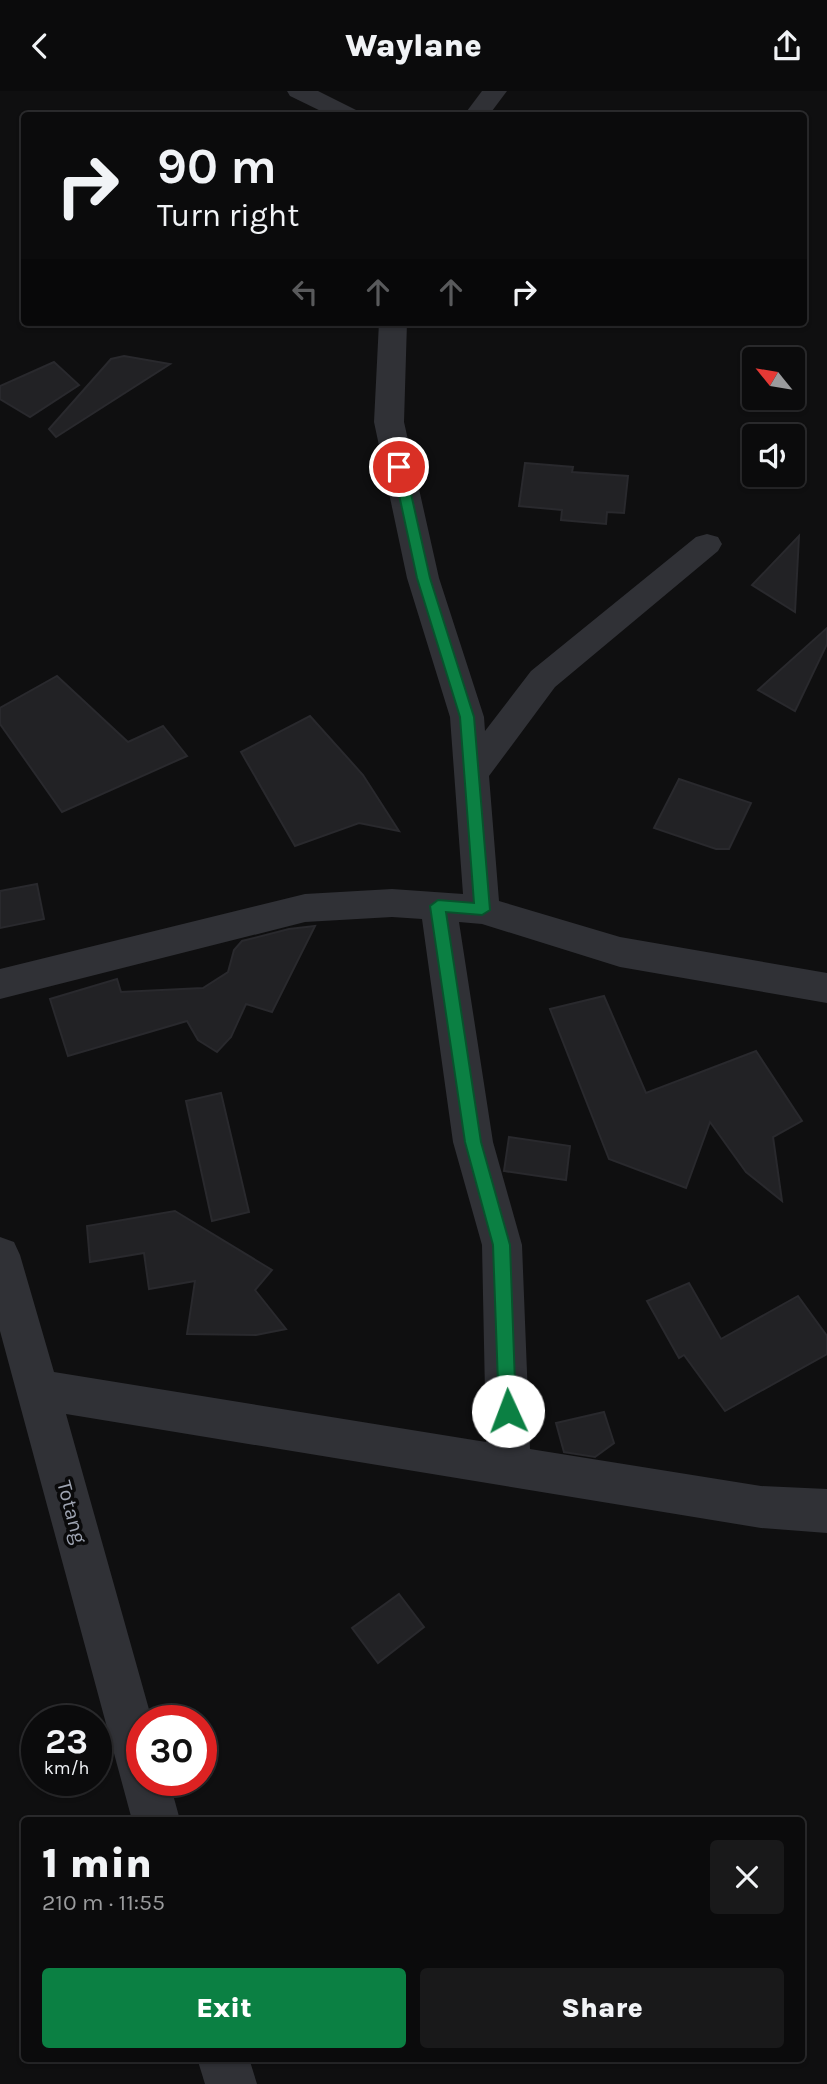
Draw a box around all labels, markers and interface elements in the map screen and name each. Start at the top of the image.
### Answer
icon: back [21,27,59,65]
text: Waylane [345,27,482,64]
icon: share [768,27,806,65]
text: 90 m [157,138,277,195]
icon: right [42,140,133,231]
text: Turn right [157,197,299,234]
icon: left [286,273,324,311]
icon: ahead [359,273,397,311]
icon: ahead [432,273,470,311]
icon: right [505,273,543,311]
north arrow [742,347,805,409]
map controls [742,347,805,487]
button: sound [742,424,805,487]
pin [369,437,429,497]
icon: arrive [380,448,418,486]
position arrow [471,1374,545,1448]
street label: Totang [52,1478,92,1546]
speed limit sign: 30 [126,1705,217,1796]
text: 23 [45,1721,88,1762]
text: km/h [44,1757,89,1779]
text: 1 min [42,1838,152,1888]
button: close [710,1840,784,1914]
text: 210 m · 11:55 [42,1889,165,1916]
button: Exit [42,1968,406,2048]
button: Share [420,1968,784,2048]

